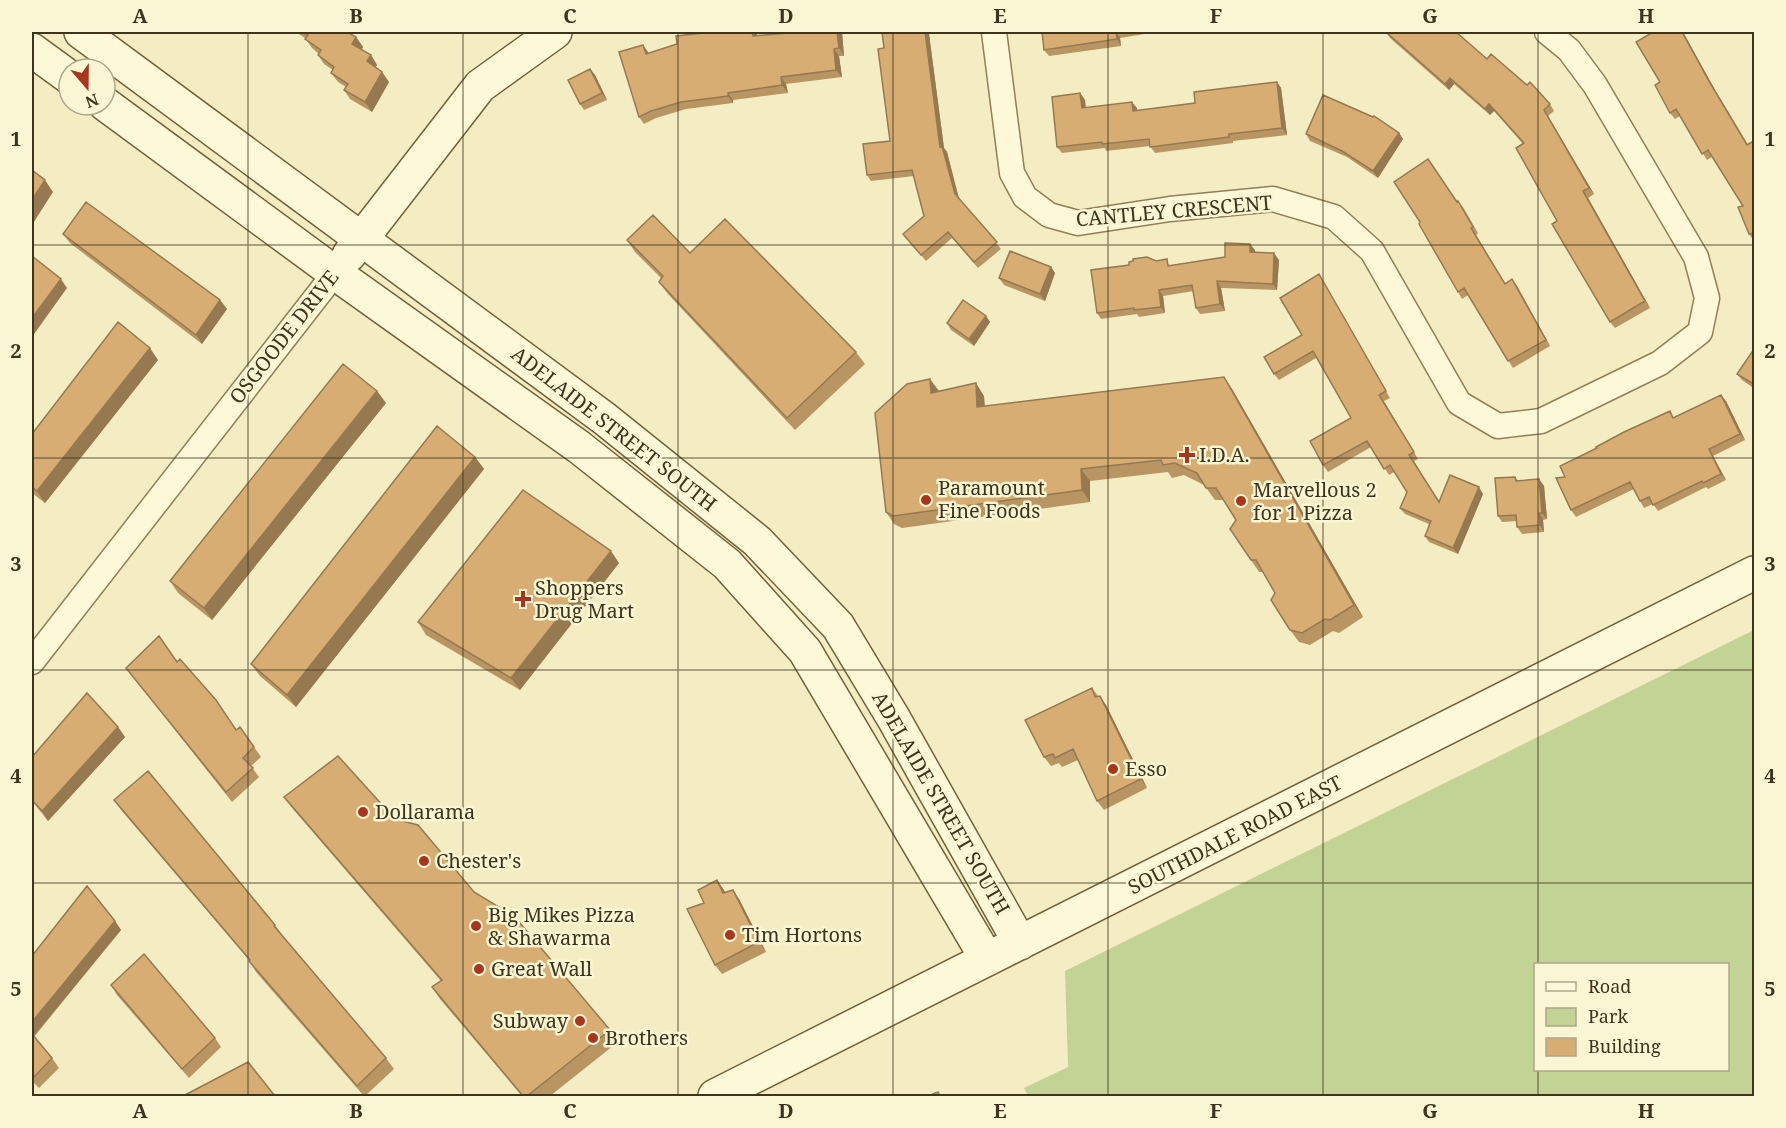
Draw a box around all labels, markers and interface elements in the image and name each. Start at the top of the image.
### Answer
text: A [132,2,148,29]
text: B [349,2,363,29]
text: C [563,2,577,29]
text: D [778,2,794,29]
text: E [993,2,1007,29]
text: F [1210,2,1222,29]
text: G [1422,2,1438,29]
text: H [1638,2,1654,29]
north arrow [57,57,117,117]
text: N [82,89,102,114]
text: 1 [10,125,22,152]
text: 1 [1764,125,1776,152]
street label: CANTLEY CRESCENT [1075,188,1273,233]
street label: OSGOODE DRIVE [223,264,344,409]
text: 2 [10,337,22,364]
text: 2 [1764,337,1776,364]
street label: ADELAIDE STREET SOUTH [506,340,723,517]
place label: I.D.A. [1199,441,1250,468]
marker: I.D.A. [1180,448,1194,462]
place label: Paramount Fine Foods [938,474,1045,524]
place label: Marvellous 2 for 1 Pizza [1253,476,1377,526]
marker: Paramount Fine Foods [919,493,933,507]
marker: Marvellous 2 for 1 Pizza [1234,494,1248,508]
text: 3 [10,550,22,577]
text: 3 [1764,550,1776,577]
place label: Shoppers Drug Mart [535,574,634,624]
marker: Shoppers Drug Mart [516,592,530,606]
street label: ADELAIDE STREET SOUTH [866,686,1017,919]
place label: Esso [1125,755,1167,782]
text: 4 [10,762,22,789]
marker: Esso [1106,762,1120,776]
text: 4 [1764,762,1776,789]
street label: SOUTHDALE ROAD EAST [1123,769,1346,900]
place label: Dollarama [375,798,475,825]
marker: Dollarama [356,805,370,819]
place label: Chester's [436,847,521,874]
marker: Chester's [417,854,431,868]
place label: Big Mikes Pizza & Shawarma [488,901,635,951]
marker: Big Mikes Pizza & Shawarma [469,919,483,933]
place label: Tim Hortons [742,921,862,948]
marker: Tim Hortons [723,928,737,942]
place label: Great Wall [491,955,592,982]
marker: Great Wall [472,962,486,976]
legend [1534,963,1729,1071]
text: Road [1588,974,1631,998]
text: 5 [10,975,22,1002]
text: 5 [1764,975,1776,1002]
text: Park [1588,1004,1628,1028]
place label: Subway [493,1007,569,1034]
marker: Subway [573,1014,587,1028]
place label: Brothers [605,1024,688,1051]
marker: Brothers [586,1031,600,1045]
text: Building [1588,1034,1661,1058]
text: A [132,1097,148,1124]
text: B [349,1097,363,1124]
text: C [563,1097,577,1124]
text: D [778,1097,794,1124]
text: E [993,1097,1007,1124]
text: F [1210,1097,1222,1124]
text: G [1422,1097,1438,1124]
text: H [1638,1097,1654,1124]

